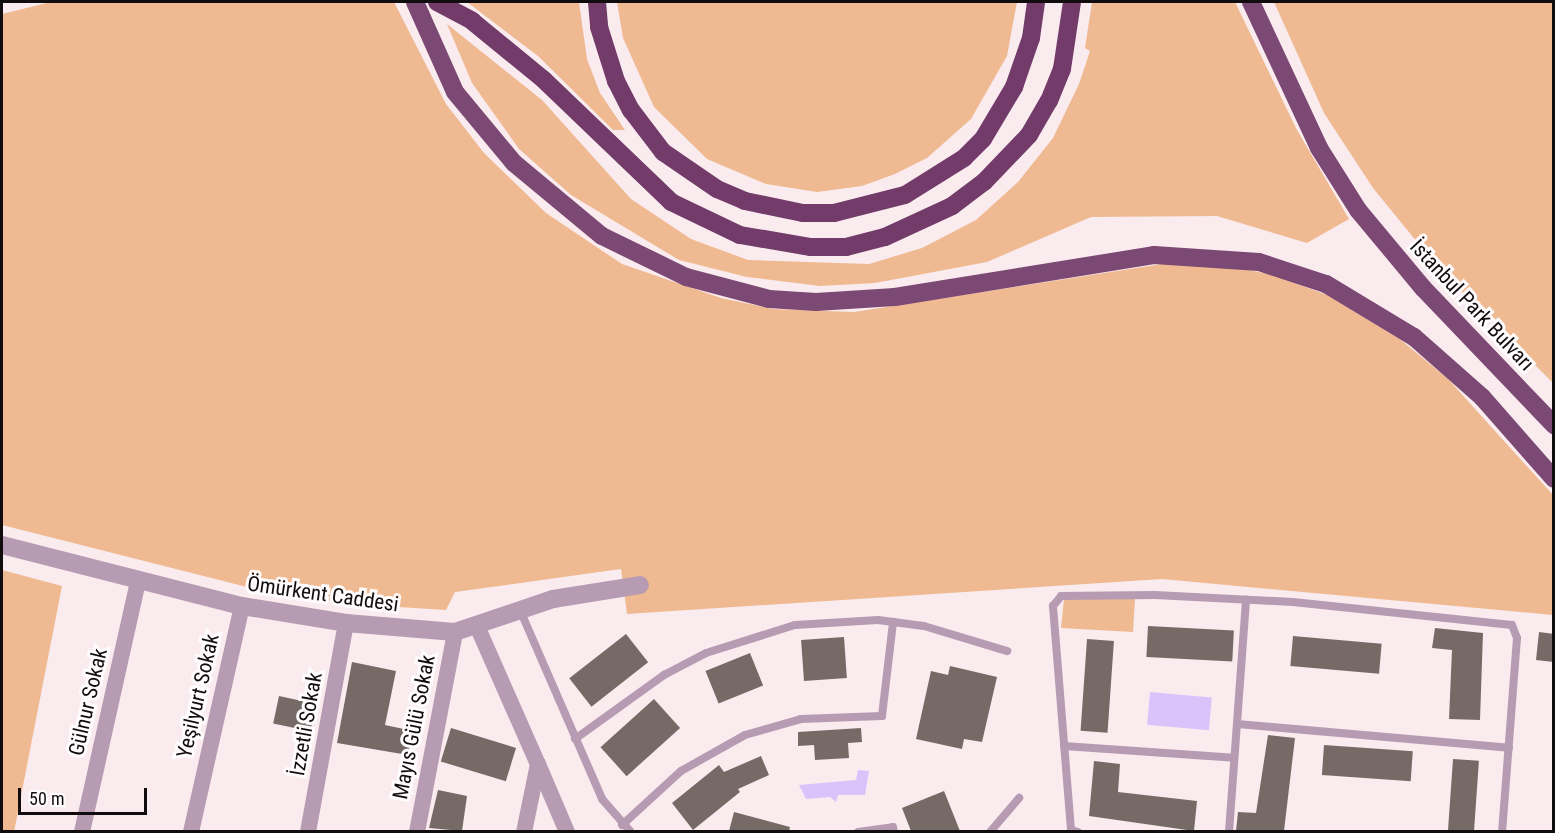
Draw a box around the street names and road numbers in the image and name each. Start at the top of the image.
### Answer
street label: İstanbul Park Bulvarı [1405,234,1539,376]
street label: Ömürkent Caddesi [246,571,400,617]
street label: Yeşilyurt Sokak [171,631,225,761]
street label: Gülnur Sokak [63,646,113,758]
street label: Mayıs Gülü Sokak [388,653,440,801]
street label: İzzetli Sokak [285,670,327,778]

